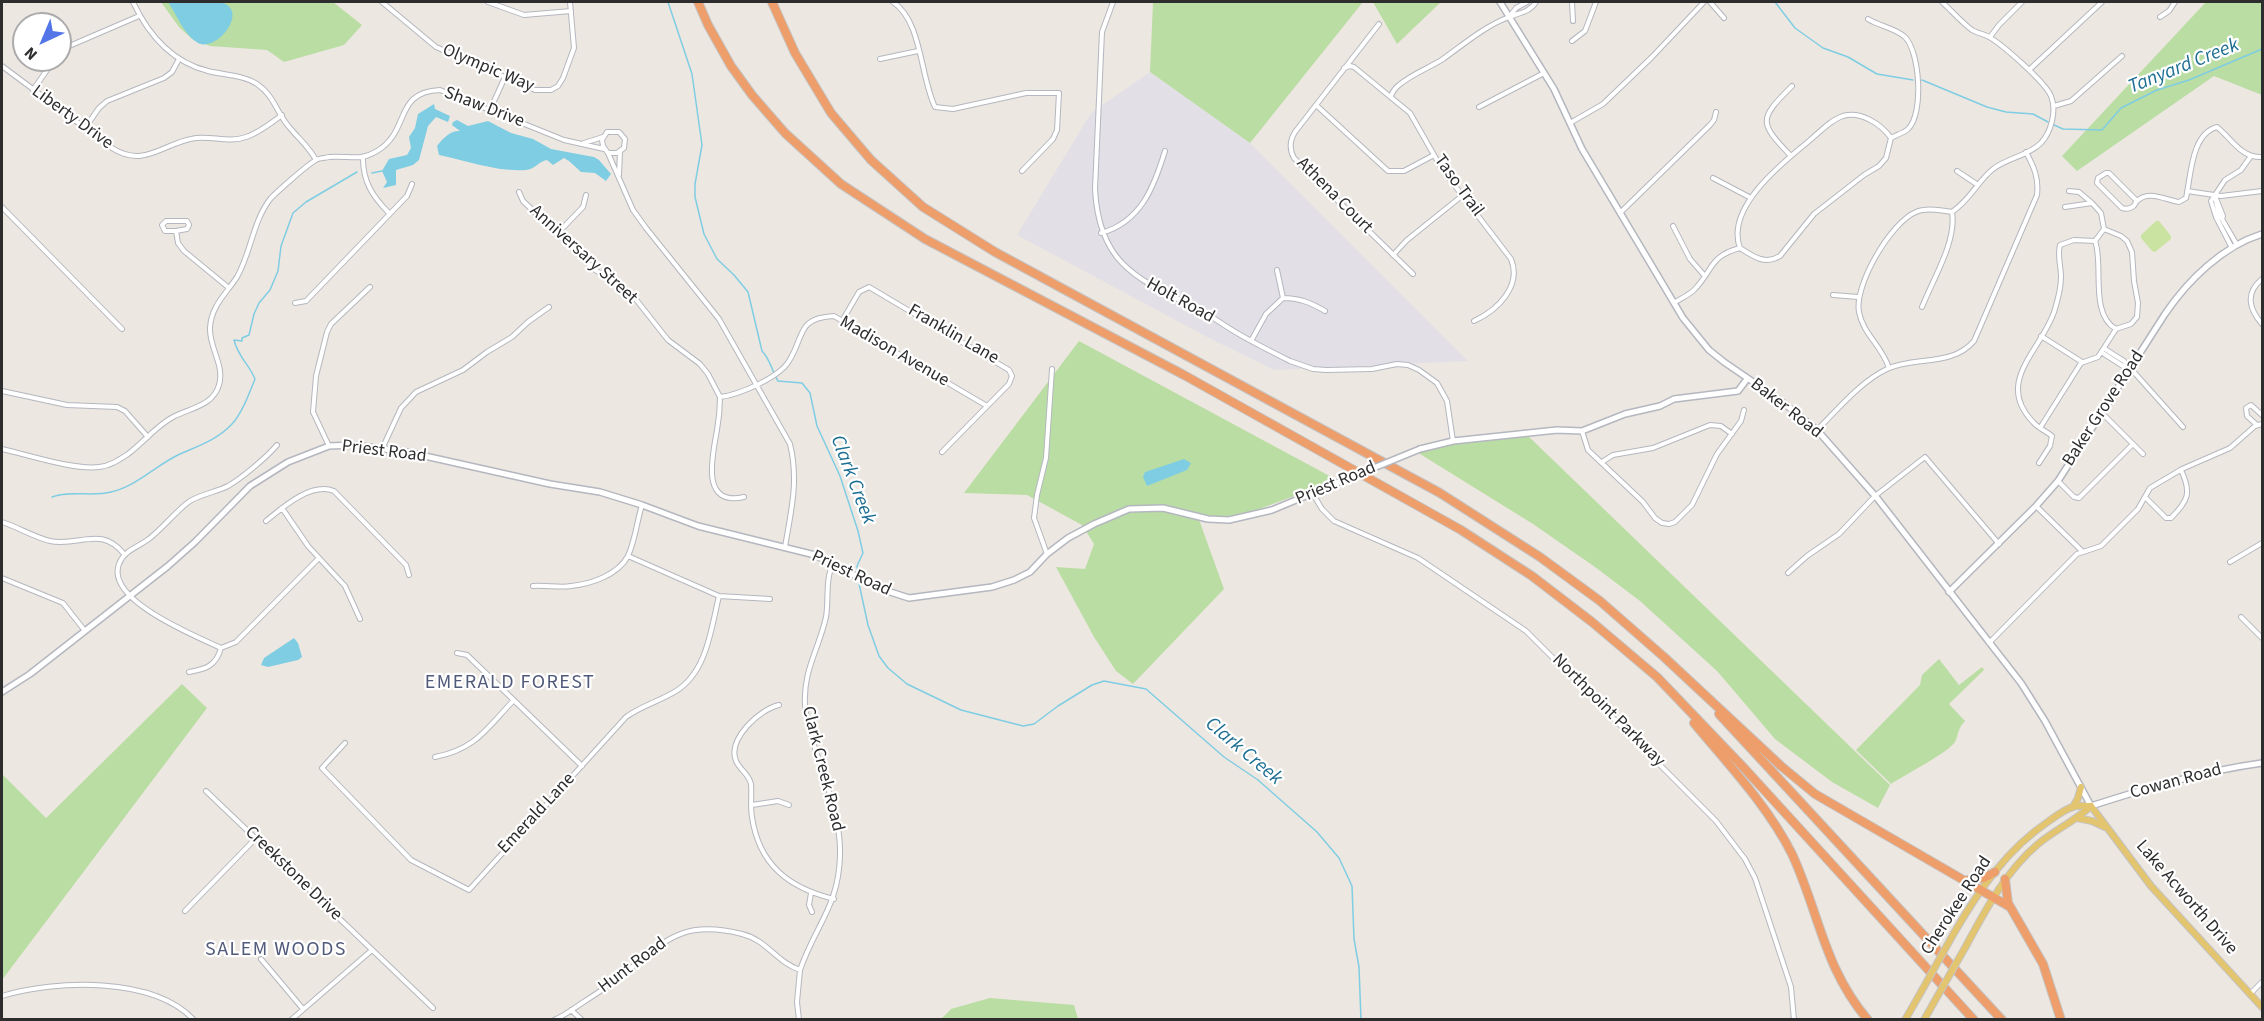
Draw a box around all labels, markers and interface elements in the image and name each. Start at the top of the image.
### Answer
north arrow [12,12,72,72]
water label: Tanyard Creek [2125,34,2243,100]
street label: Olympic Way [439,40,537,98]
text: N [19,42,42,65]
street label: Liberty Drive [27,81,117,155]
street label: Shaw Drive [441,83,527,133]
street label: Taso Trail [1428,151,1488,221]
street label: Athena Court [1291,153,1377,239]
street label: Anniversary Street [525,201,641,309]
street label: Holt Road [1142,274,1218,328]
street label: Franklin Lane [904,300,1002,370]
street label: Madison Avenue [835,312,953,392]
street label: Baker Grove Road [2059,347,2149,471]
street label: Baker Road [1746,374,1826,444]
water label: Clark Creek [824,432,880,528]
street label: Priest Road [340,436,428,468]
street label: Priest Road [1293,457,1379,511]
street label: Priest Road [808,546,894,602]
street label: Northpoint Parkway [1547,650,1669,772]
district label: EMERALD FOREST [425,672,595,696]
street label: Clark Creek Road [796,704,848,834]
water label: Clark Creek [1200,713,1286,791]
street label: Cowan Road [2128,759,2224,805]
street label: Emerald Lane [494,769,580,859]
street label: Creekstone Drive [240,822,346,926]
street label: Lake Acworth Drive [2130,836,2242,960]
street label: Cherokee Road [1917,853,1997,959]
street label: Hunt Road [595,933,671,999]
district label: SALEM WOODS [205,939,347,963]

